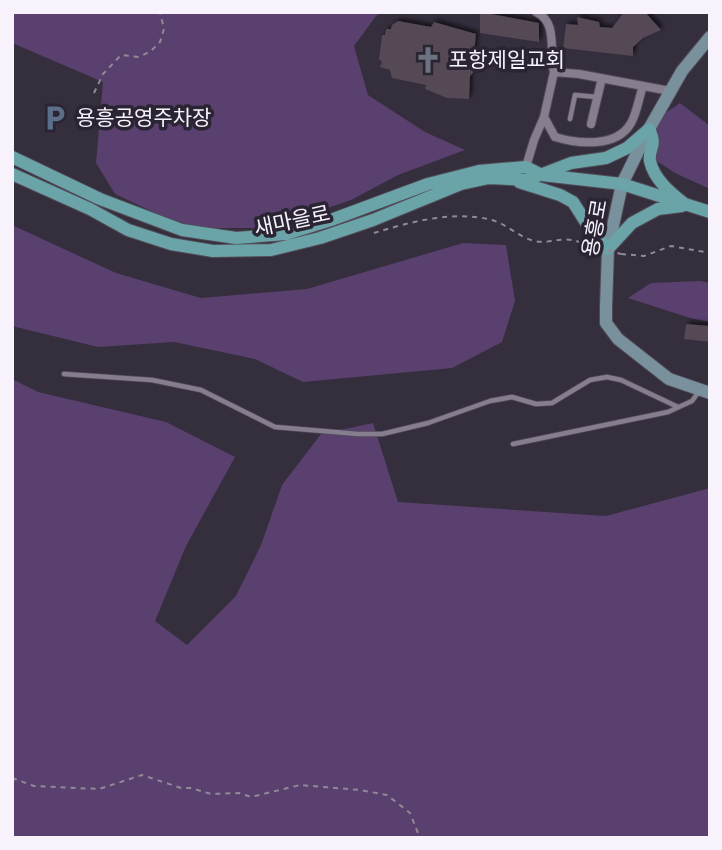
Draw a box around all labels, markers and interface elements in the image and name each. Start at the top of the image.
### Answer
church icon: 포항제일교회 [413,45,443,75]
place label: 포항제일교회 [449,48,565,72]
parking icon: 용흥공영주차장 [40,103,70,133]
place label: 용흥공영주차장 [76,106,211,130]
street label: 용흥로 [578,197,612,259]
street label: 새마을로 [252,201,332,241]

